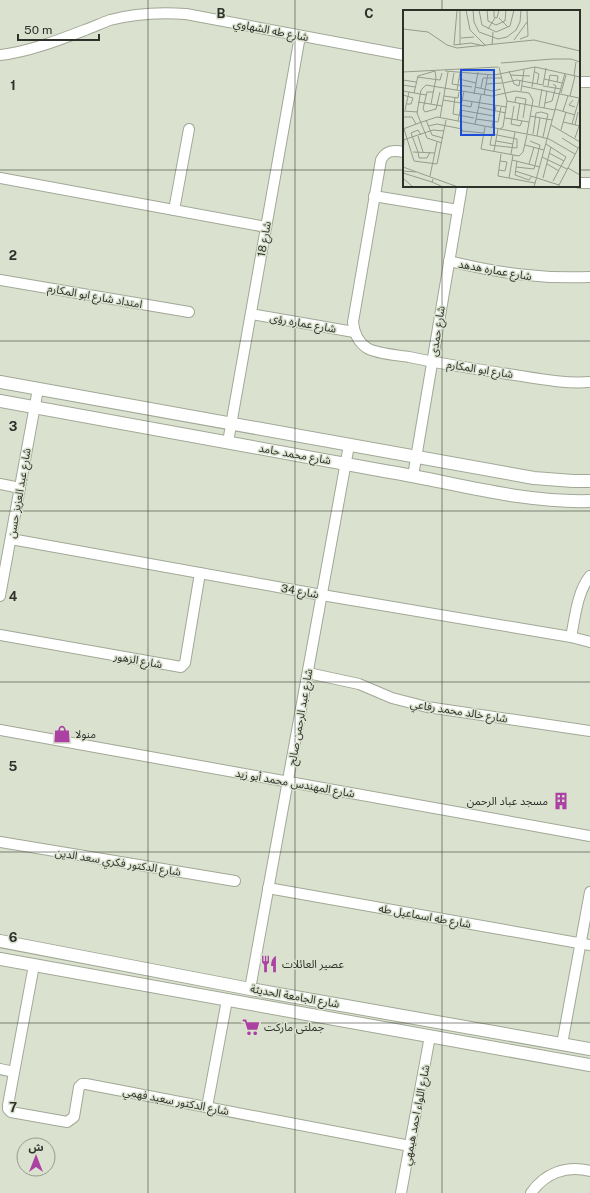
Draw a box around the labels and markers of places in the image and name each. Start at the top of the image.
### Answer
shop icon: منولا [52,724,72,744]
place label: منولا [75,728,96,741]
building icon: مسجد عباد الرحمن [551,791,571,811]
place label: مسجد عباد الرحمن [467,795,548,808]
restaurant icon: عصير العائلات [259,954,279,974]
place label: عصير العائلات [282,958,344,971]
supermarket icon: جملتى ماركت [241,1017,261,1037]
place label: جملتى ماركت [264,1021,325,1034]

